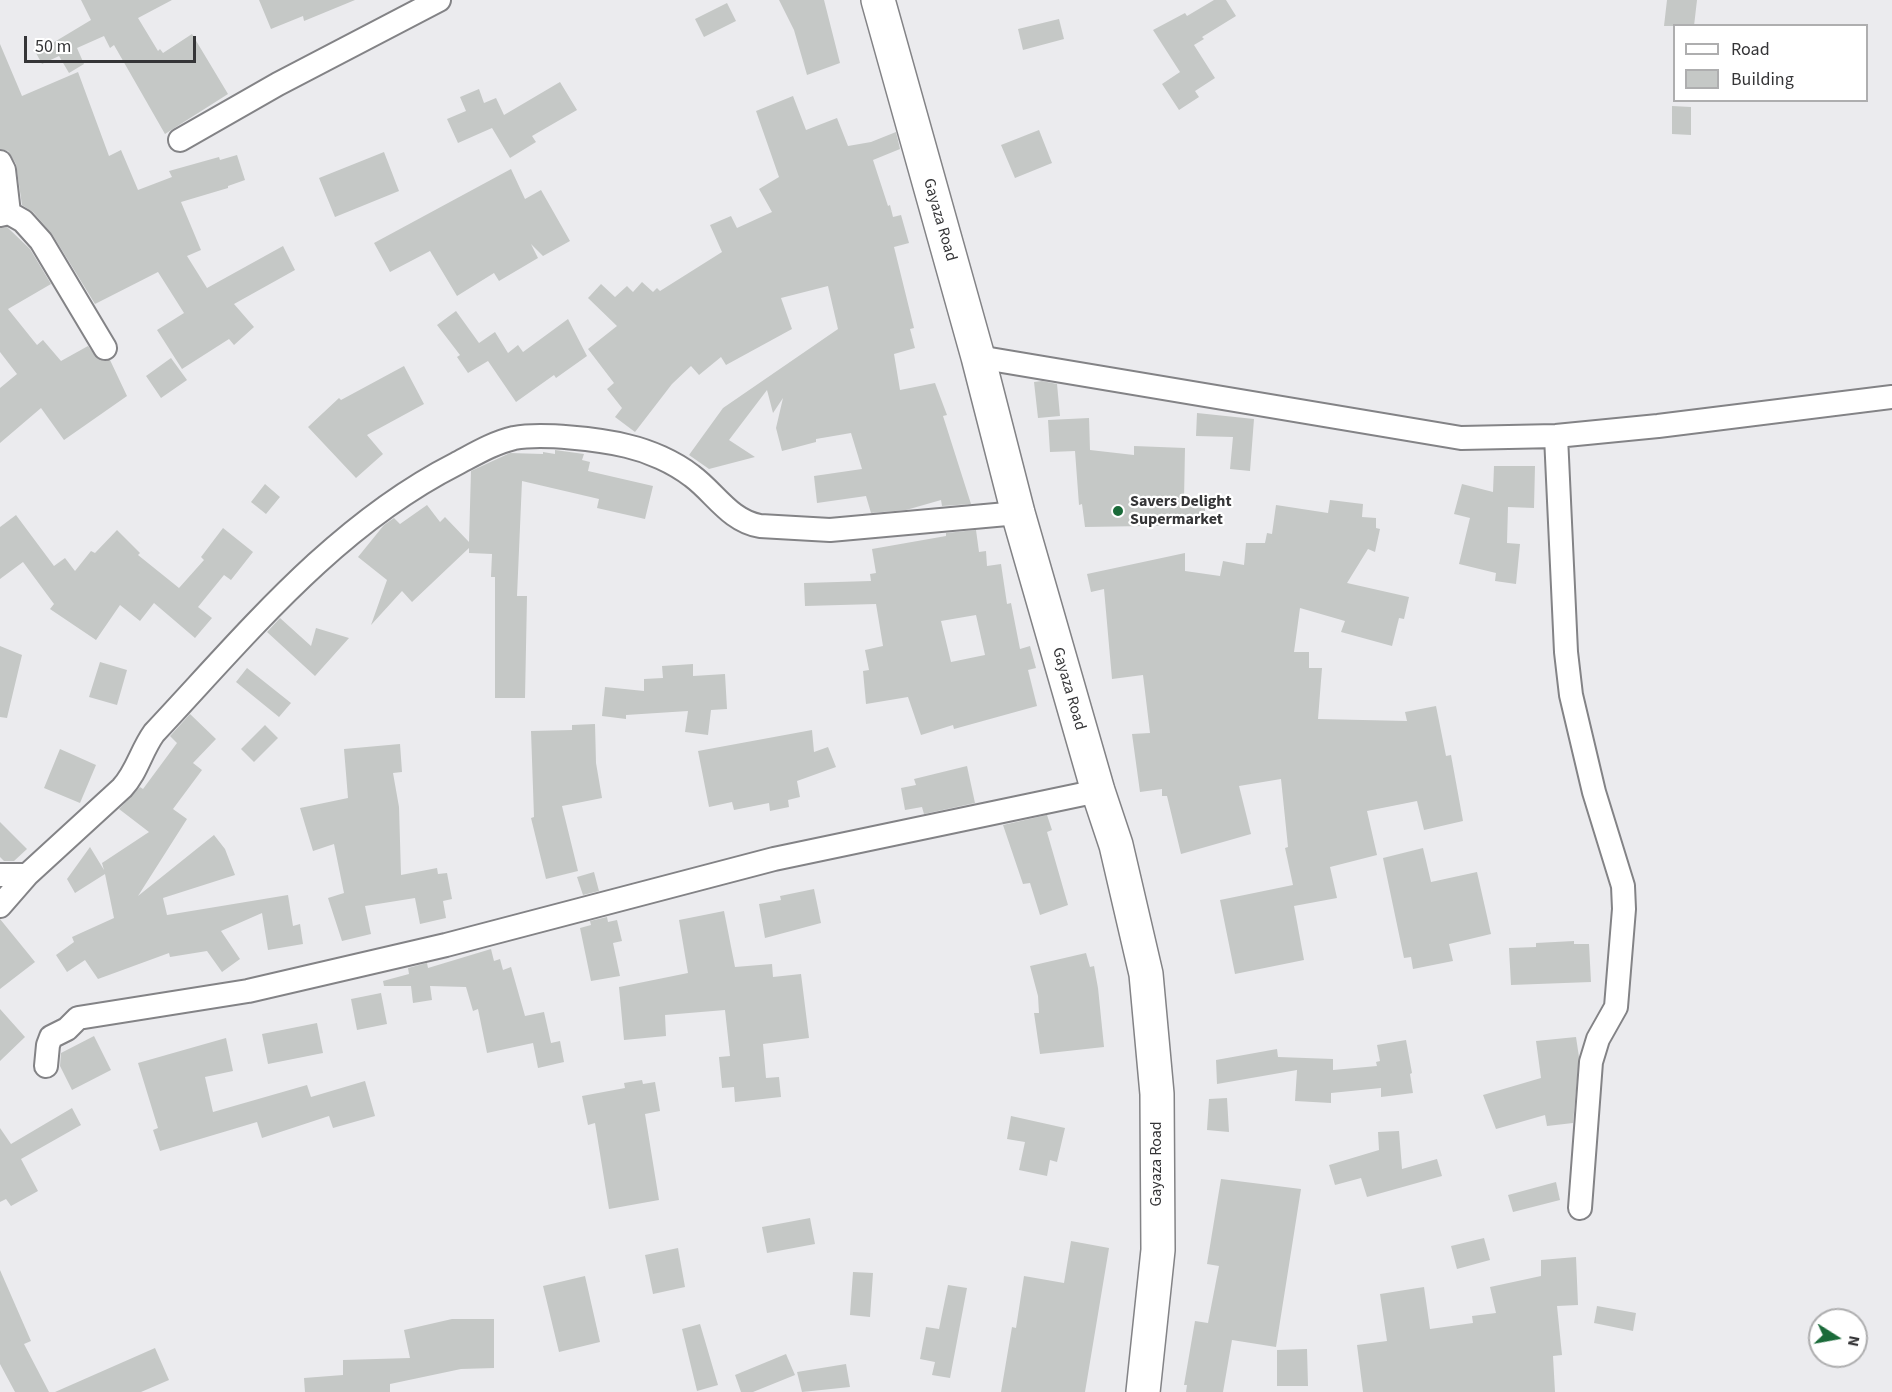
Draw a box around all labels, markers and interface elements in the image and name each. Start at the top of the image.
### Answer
scale bar [27,24,200,62]
legend [1673,24,1868,102]
text: 50 m [35,34,71,59]
text: Road [1731,37,1770,62]
text: Building [1731,67,1794,92]
street label: Gayaza Road [918,176,960,264]
place label: Savers Delight Supermarket [1130,492,1232,530]
marker: Savers Delight Supermarket [1111,504,1125,518]
street label: Gayaza Road [1047,645,1089,733]
street label: Gayaza Road [1147,1121,1167,1207]
north arrow [1808,1308,1868,1368]
text: N [1842,1334,1866,1348]

